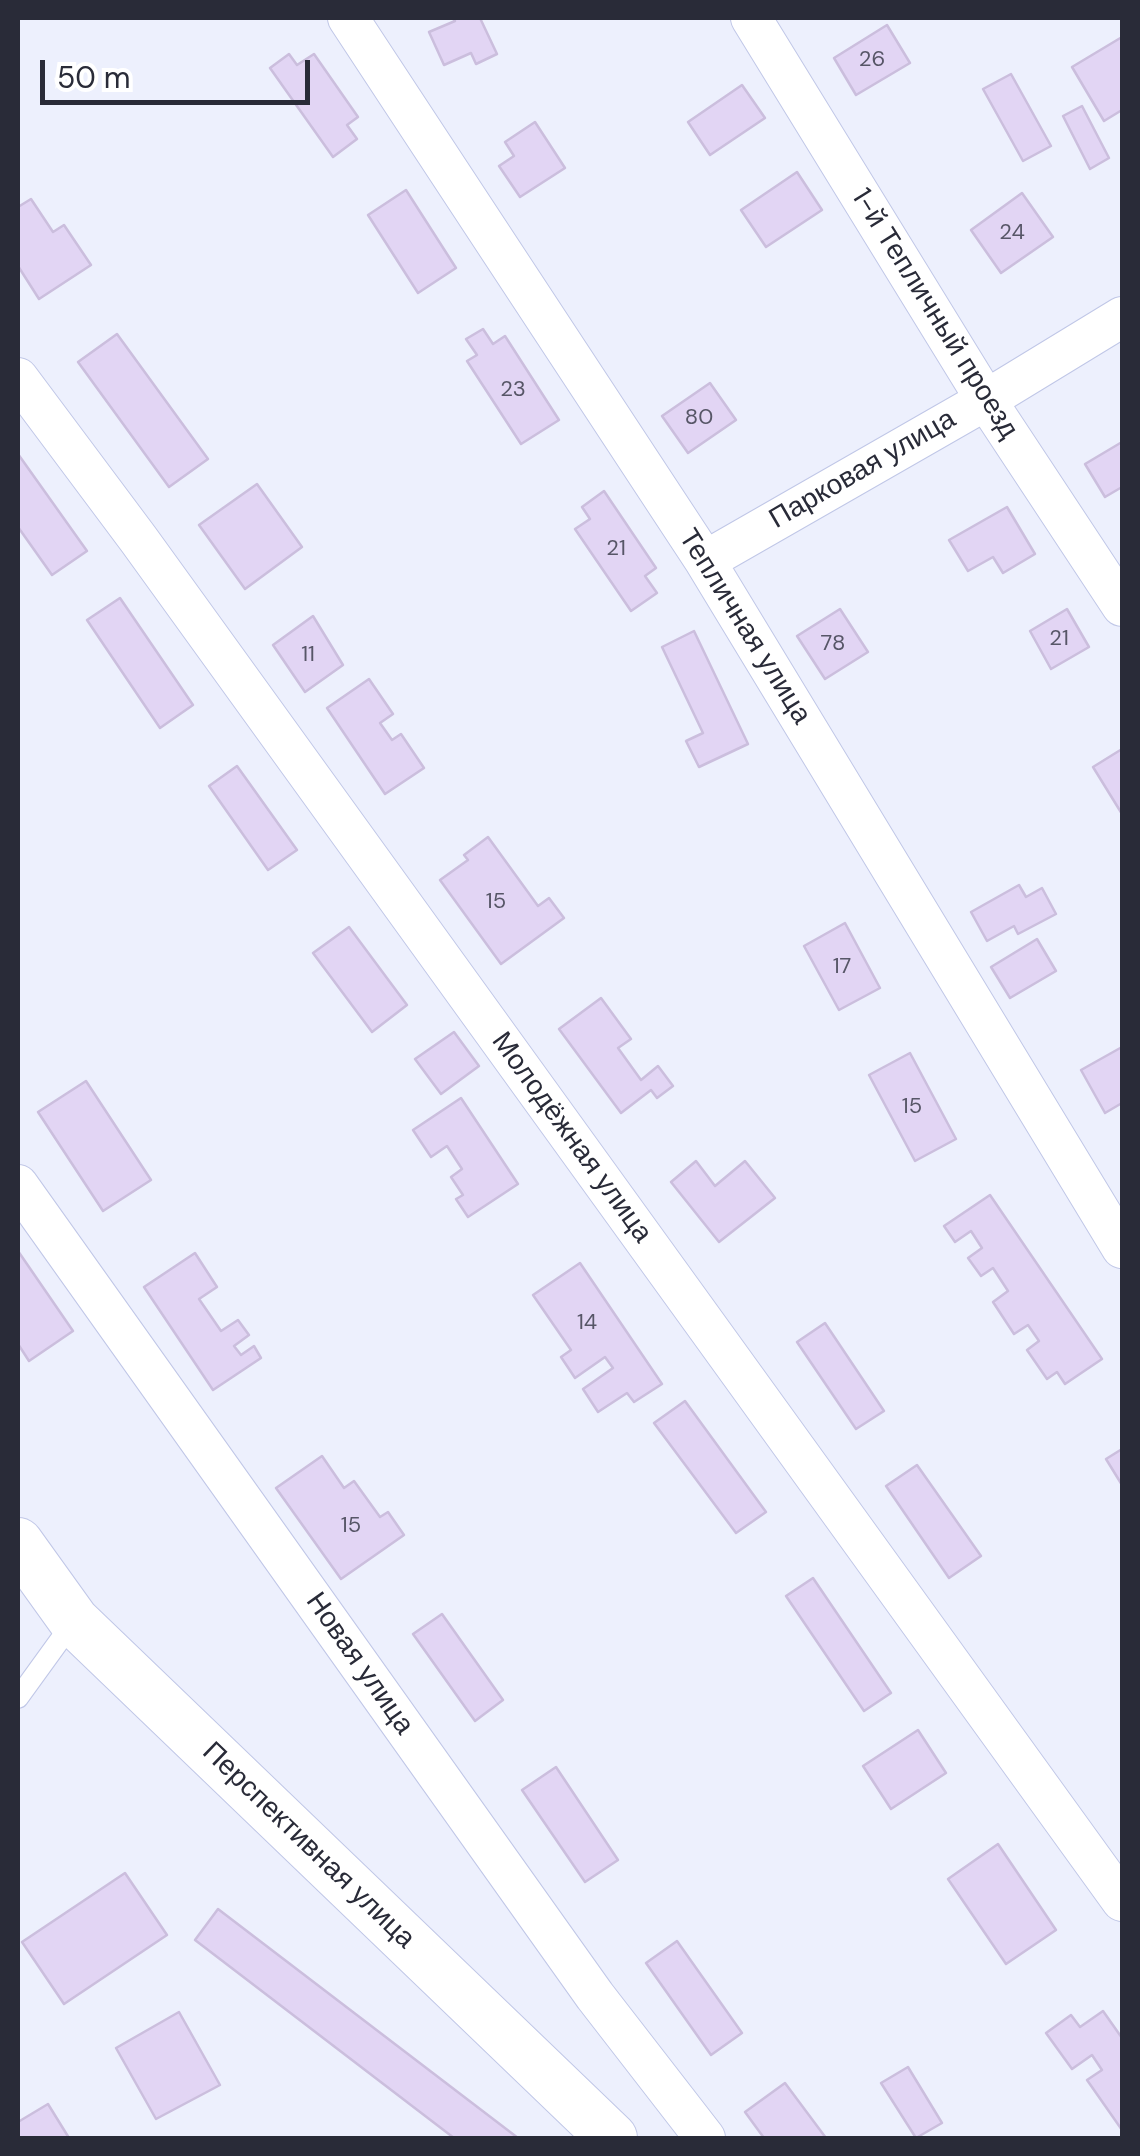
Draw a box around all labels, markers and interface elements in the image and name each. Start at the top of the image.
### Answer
scale bar [45,40,315,102]
house number: 26 [859,47,885,73]
text: 50 m [57,58,131,97]
street label: 1-й Тепличный проезд [843,183,1025,445]
house number: 24 [999,220,1025,246]
house number: 23 [500,377,526,403]
street label: Парковая улица [764,403,962,537]
house number: 80 [685,405,713,431]
street label: Тепличная улица [671,523,817,731]
house number: 21 [606,536,626,562]
house number: 21 [1049,626,1069,652]
house number: 78 [821,631,845,657]
house number: 11 [301,642,315,668]
house number: 15 [486,889,506,915]
house number: 17 [833,954,851,980]
street label: Молодёжная улица [484,1026,658,1250]
house number: 15 [902,1094,922,1120]
house number: 14 [577,1310,597,1336]
house number: 15 [341,1513,361,1539]
street label: Новая улица [298,1587,420,1741]
street label: Перспективная улица [195,1736,421,1956]

